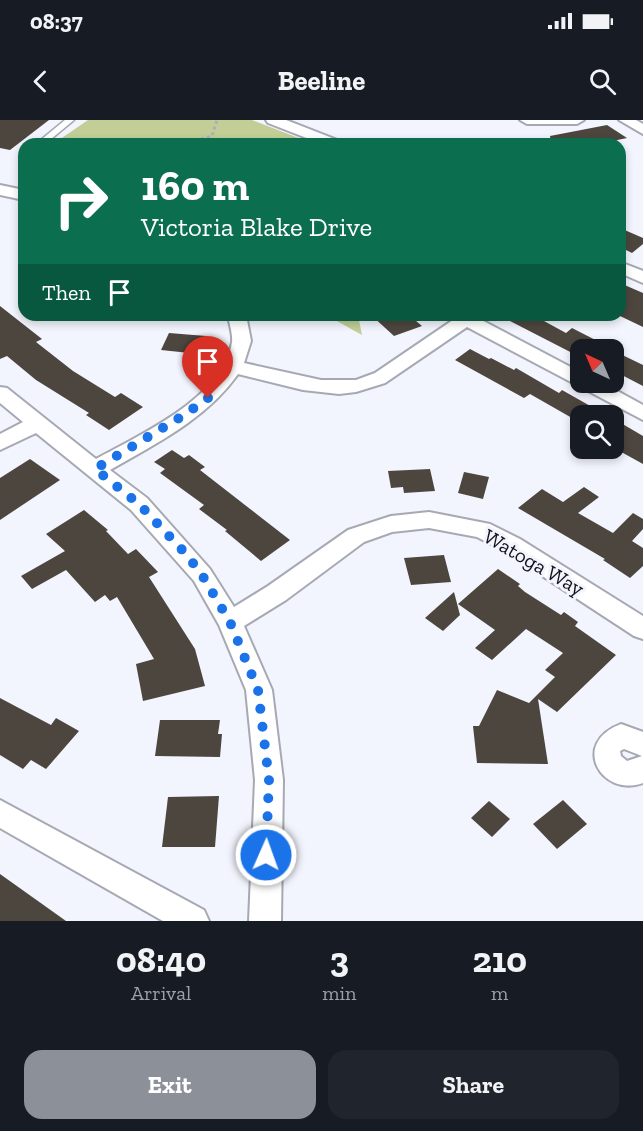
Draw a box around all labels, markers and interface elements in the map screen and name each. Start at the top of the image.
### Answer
text: 08:37 [30,8,83,35]
icon: back [24,65,57,98]
text: Beeline [278,65,365,97]
icon: search [586,65,619,98]
text: 160 m [141,160,249,211]
icon: right [42,162,120,240]
text: Victoria Blake Drive [141,211,372,243]
icon: arrive [103,276,136,309]
text: Then [42,279,91,306]
pin [182,336,233,398]
north arrow [570,339,624,393]
map controls [570,339,624,459]
icon: arrive [191,345,224,378]
button: search [570,405,624,459]
street label: Watoga Way [479,523,589,601]
position arrow [234,823,298,887]
text: 08:40 [116,938,206,981]
text: 3 [330,938,349,981]
text: 210 [472,938,527,981]
text: Arrival [131,981,191,1005]
text: min [322,981,357,1005]
text: m [491,981,508,1005]
button: Exit [24,1050,316,1119]
button: Share [328,1050,619,1119]

